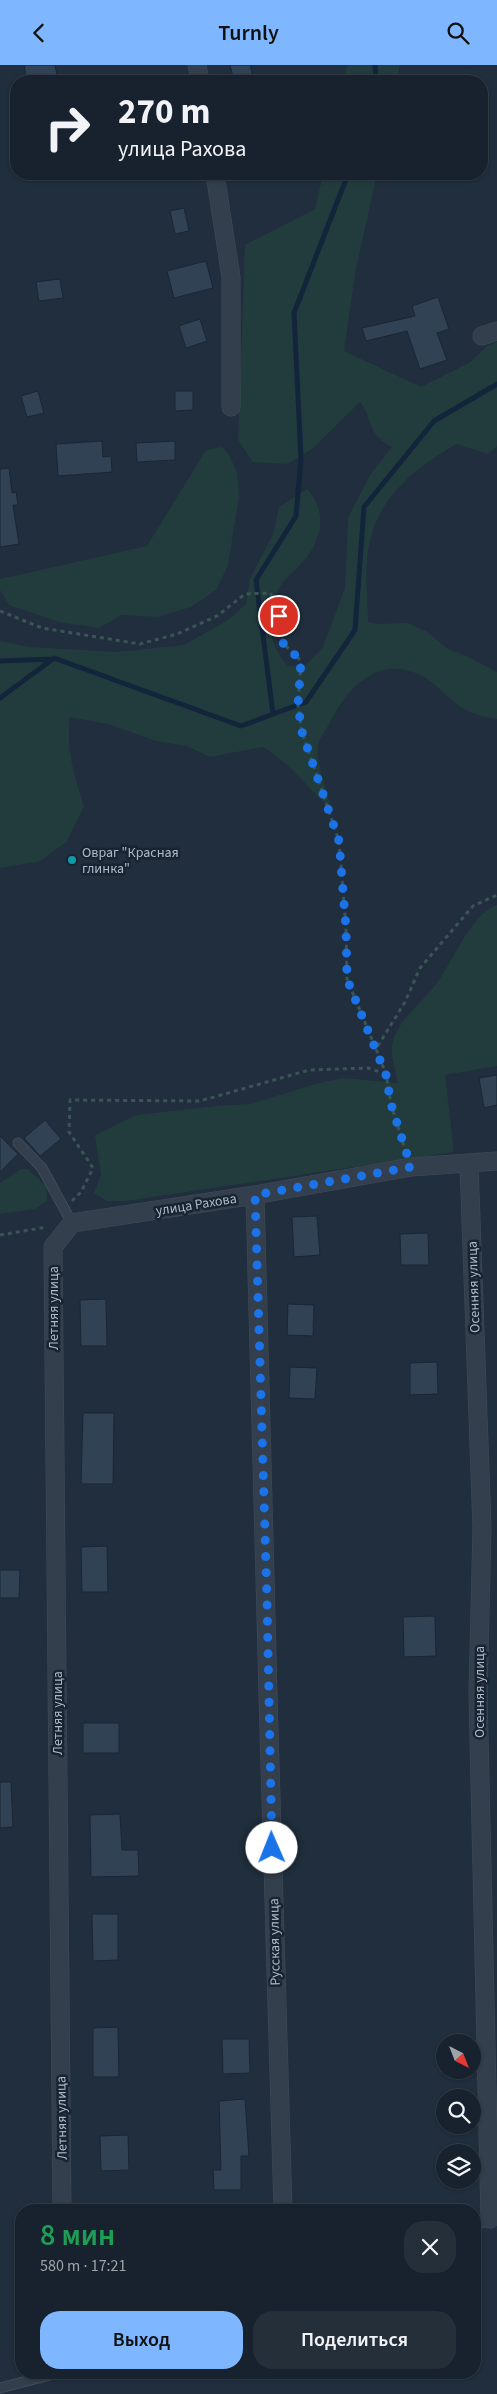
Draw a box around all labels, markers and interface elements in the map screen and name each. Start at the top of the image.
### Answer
text: Turnly [218,17,279,49]
icon: back [25,19,53,47]
icon: search [444,19,472,47]
text: 270 m [118,87,210,137]
icon: right [35,95,100,160]
text: улица Рахова [118,133,246,165]
pin [258,595,300,637]
icon: arrive [265,602,293,630]
place label: Овраг "Красная глинка" [82,843,179,879]
marker: Овраг "Красная глинка" [66,854,78,866]
street label: улица Рахова [154,1189,238,1221]
street label: Осенняя улица [462,1241,486,1333]
street label: Летняя улица [44,1266,64,1350]
street label: Осенняя улица [470,1646,490,1738]
street label: Летняя улица [48,1671,68,1755]
position arrow [245,1821,297,1873]
street label: Русская улица [264,1898,286,1986]
north arrow [436,2034,481,2079]
map controls [436,2034,481,2189]
street label: Летняя улица [51,2076,73,2160]
button: search [436,2089,481,2134]
button: layers [436,2144,481,2189]
text: 8 мин [40,2214,115,2257]
button: close [404,2221,456,2273]
text: 580 m · 17:21 [40,2255,127,2277]
button: Выход [40,2311,243,2369]
button: Поделиться [253,2311,456,2369]

